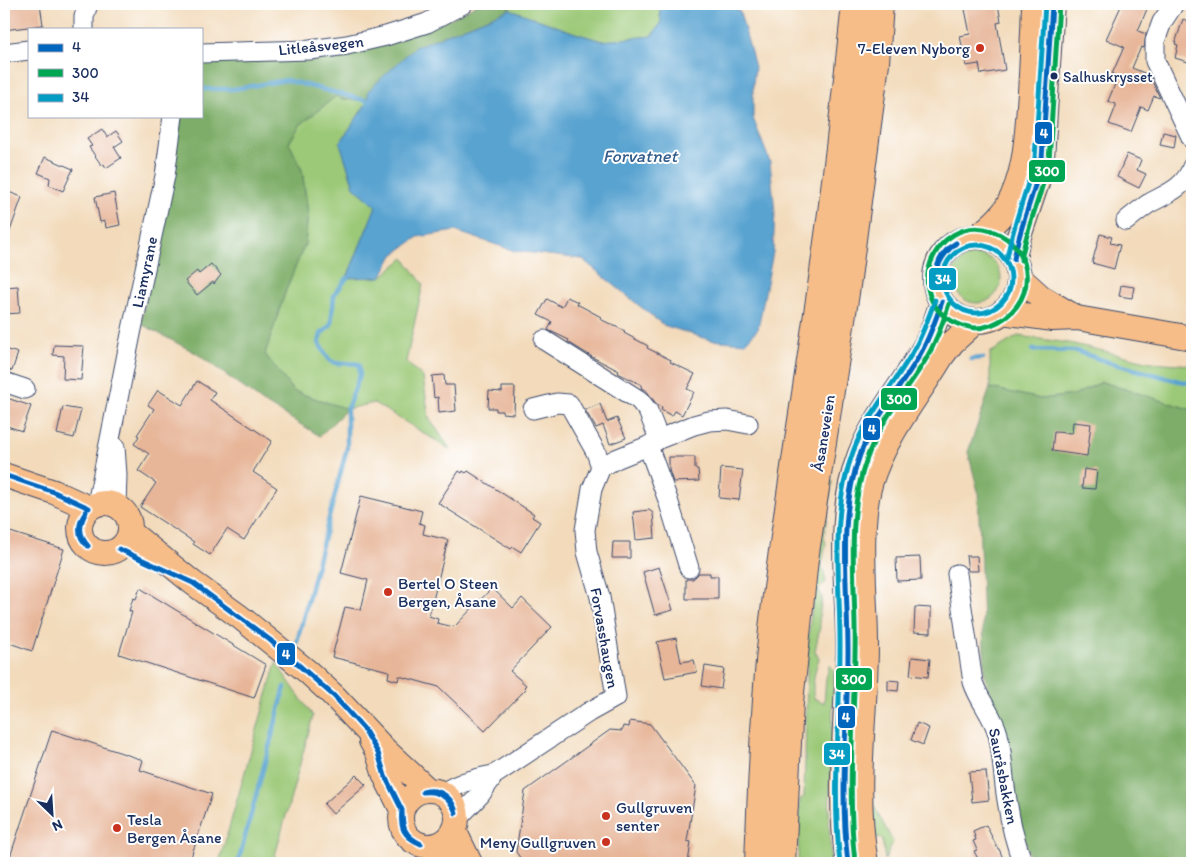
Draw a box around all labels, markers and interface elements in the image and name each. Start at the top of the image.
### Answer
legend [28,28,202,118]
street label: Litleåsvegen [277,32,365,59]
text: 4 [72,38,81,56]
place label: 7-Eleven Nyborg [858,39,971,58]
marker: 7-Eleven Nyborg [974,42,986,54]
text: 300 [72,64,99,82]
place label: Salhuskrysset [1063,68,1153,86]
marker: Salhuskrysset [1049,71,1059,81]
text: 34 [72,88,89,106]
line badge: 4 [1034,121,1053,145]
text: 4 [1040,125,1049,142]
water label: Forvatnet [603,145,680,167]
line badge: 300 [1028,159,1066,183]
text: 300 [1035,163,1060,180]
street label: Liamyrane [128,235,161,309]
line badge: 34 [928,267,957,291]
text: 34 [935,271,952,288]
line badge: 300 [880,387,918,411]
text: 300 [887,391,912,408]
street label: Åsaneveien [808,393,839,473]
line badge: 4 [862,417,881,441]
text: 4 [868,421,877,438]
place label: Bertel O Steen Bergen, Åsane [398,574,498,611]
marker: Bertel O Steen Bergen, Åsane [382,586,394,598]
street label: Forvasshaugen [586,586,623,690]
line badge: 4 [276,642,296,666]
text: 4 [282,646,291,663]
line badge: 300 [835,667,873,691]
text: 300 [842,671,867,688]
line badge: 4 [837,705,856,729]
text: 4 [842,709,851,726]
street label: Sauråsbakken [985,726,1022,826]
line badge: 34 [823,742,851,766]
text: 34 [829,746,846,763]
north arrow [28,790,78,840]
place label: Gullgruven senter [616,798,692,835]
place label: Tesla Bergen Åsane [127,810,222,847]
marker: Gullgruven senter [600,810,612,822]
text: N [49,816,65,835]
marker: Tesla Bergen Åsane [111,822,123,834]
place label: Meny Gullgruven [480,833,596,852]
marker: Meny Gullgruven [600,836,612,848]

